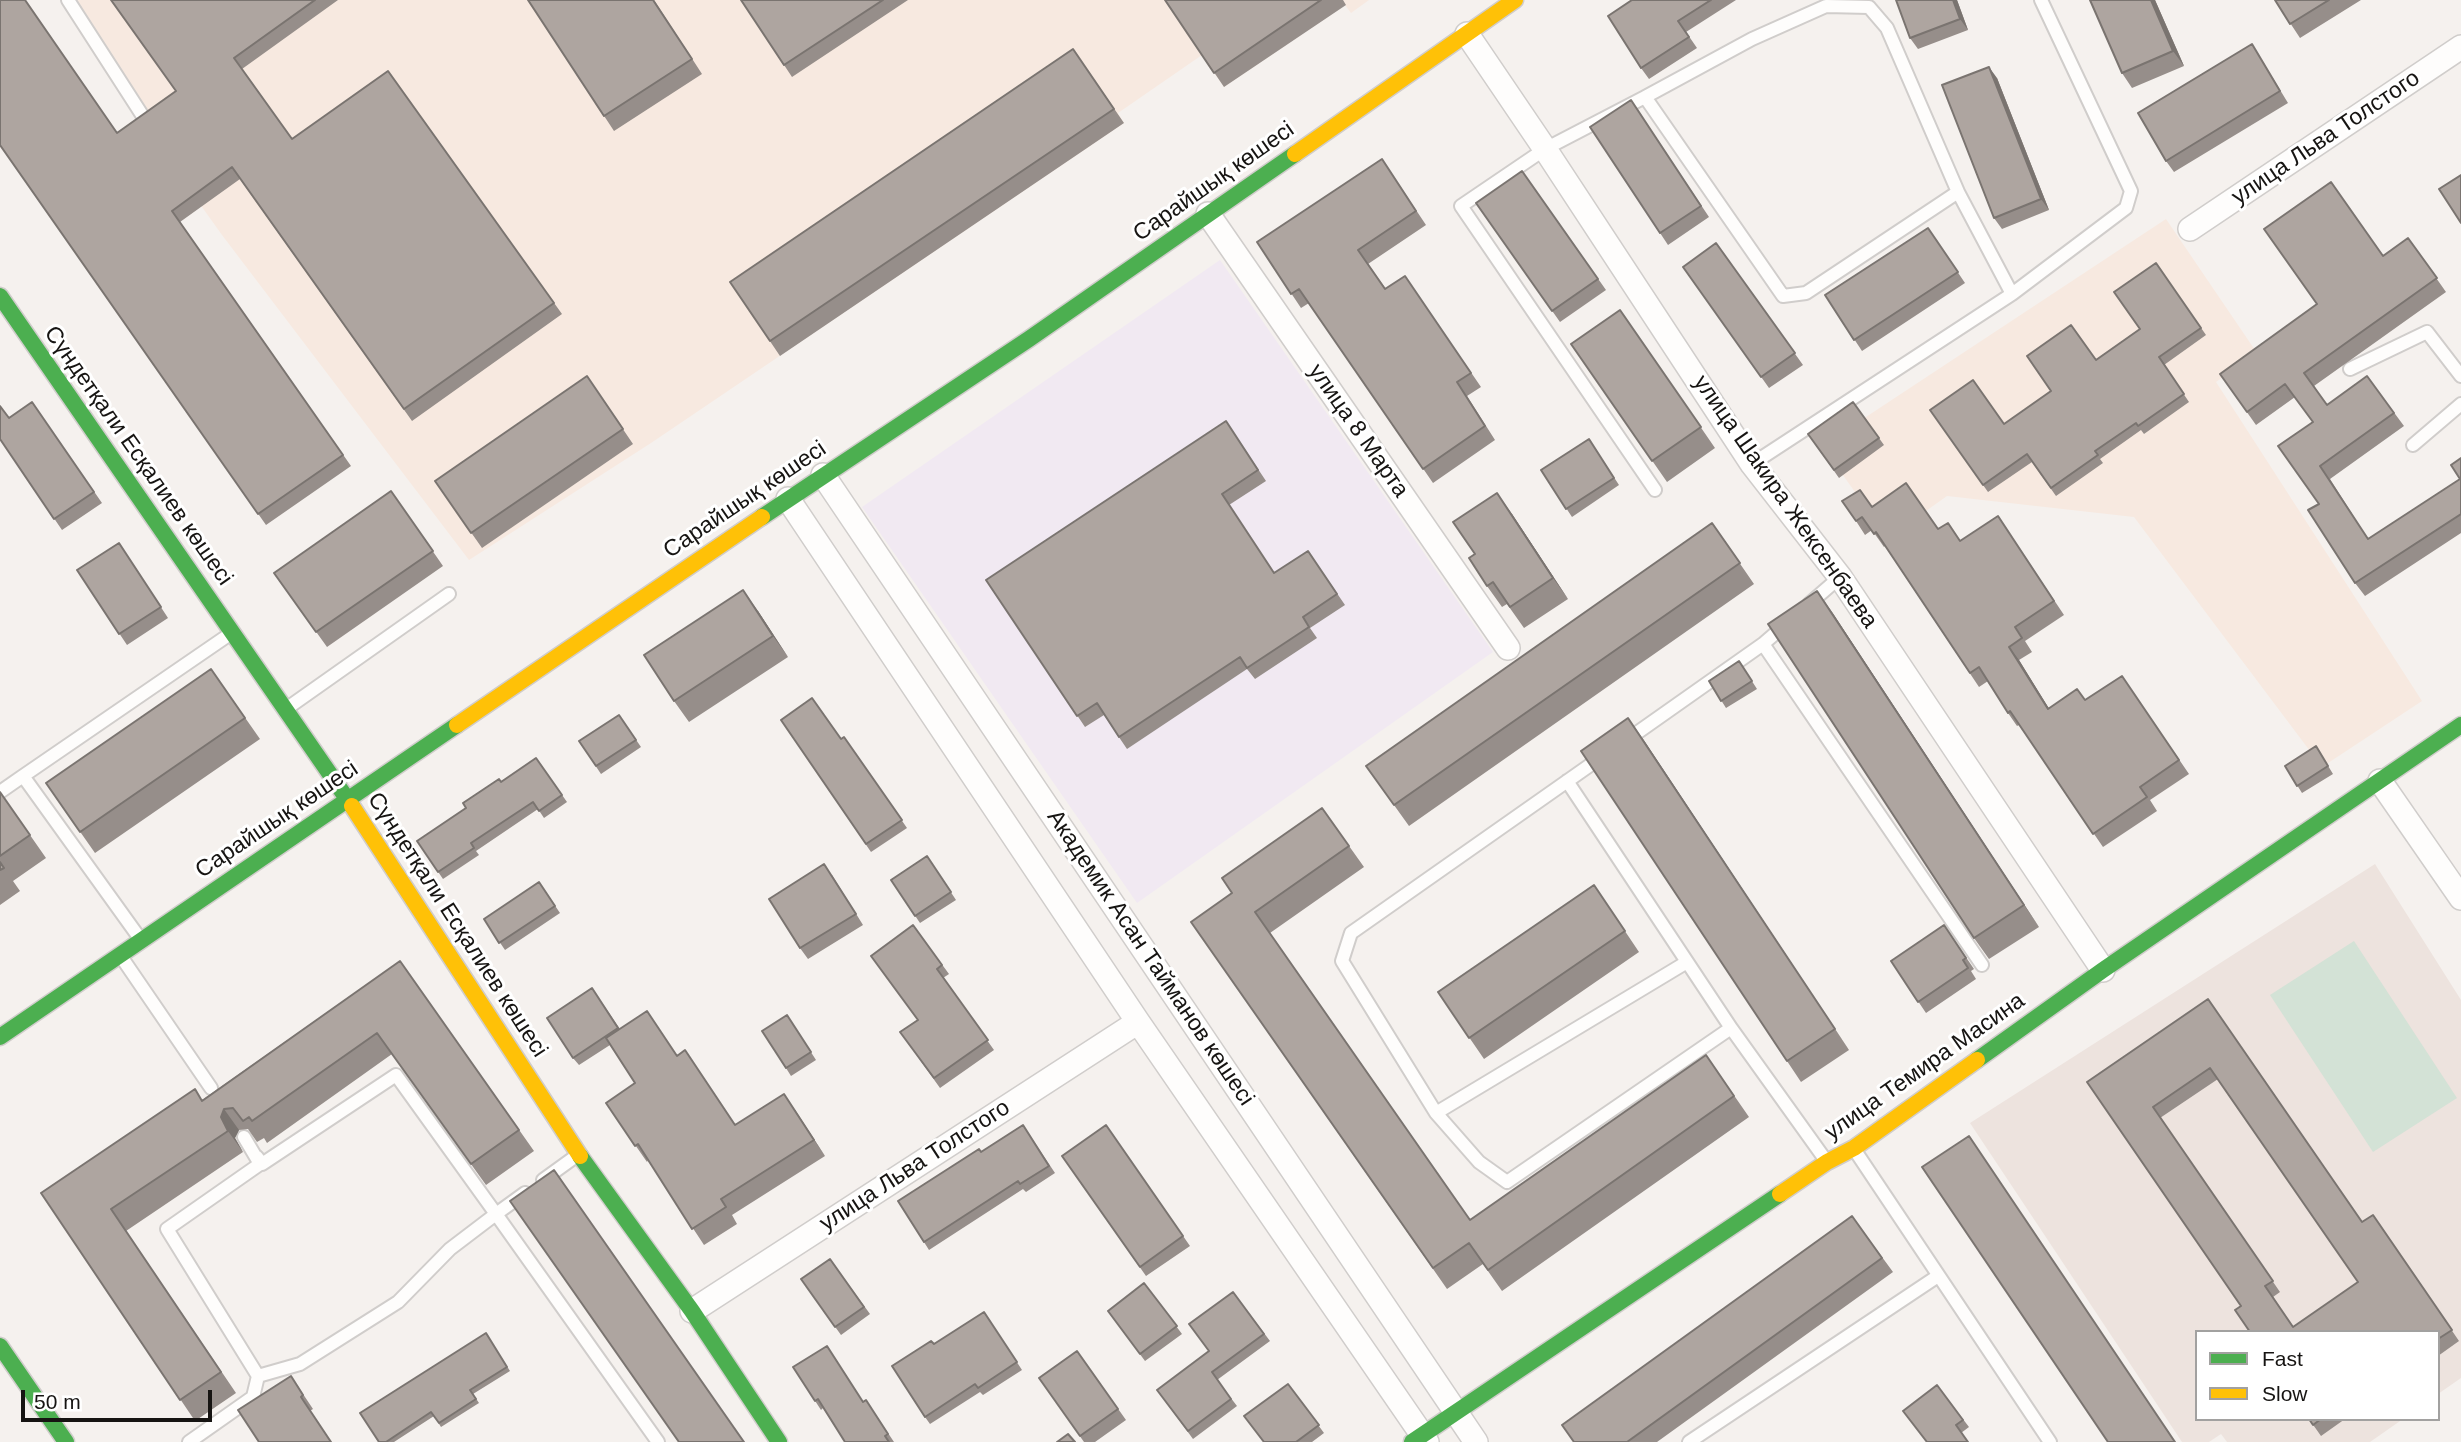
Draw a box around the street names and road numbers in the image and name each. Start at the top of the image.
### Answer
street label: улица Льва Толстого [2227,65,2425,211]
street label: Сарайшық көшесі [1128,116,1300,248]
street label: Сүндетқали Есқалиев көшесі [38,321,238,591]
street label: улица 8 Марта [1302,359,1414,503]
street label: улица Шакира Жексенбаева [1687,370,1883,634]
street label: Сарайшық көшесі [658,435,832,565]
street label: Сарайшық көшесі [190,755,364,885]
street label: Сүндетқали Есқалиев көшесі [361,787,553,1063]
street label: Академик Асан Тайманов көшесі [1040,805,1260,1111]
street label: улица Темира Масина [1820,987,2030,1147]
street label: улица Льва Толстого [815,1094,1015,1238]

